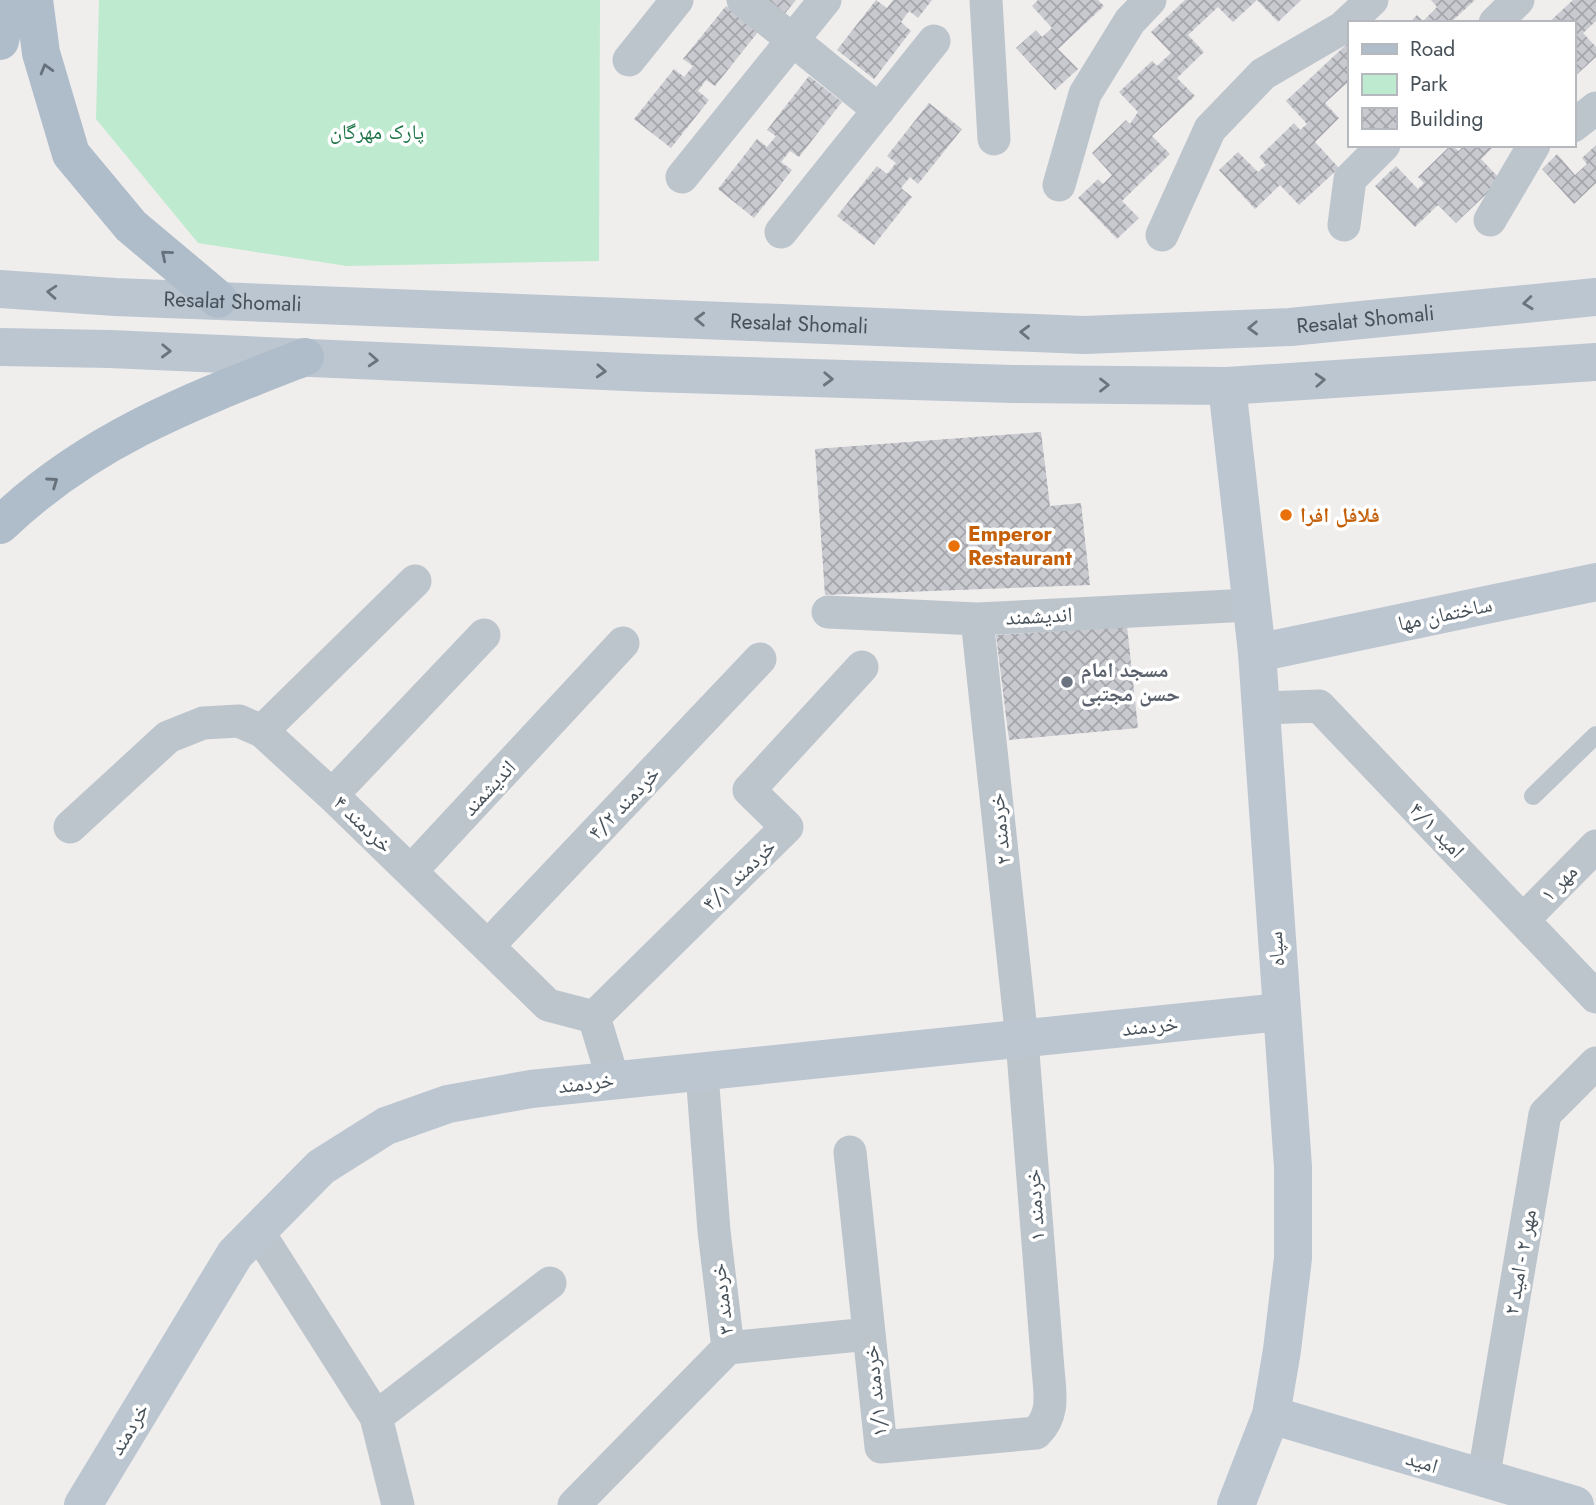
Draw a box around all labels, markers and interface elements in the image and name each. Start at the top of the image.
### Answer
legend [1348,21,1575,147]
text: Road [1410,34,1455,64]
one-way arrow [39,63,54,75]
text: Park [1410,69,1448,99]
text: Building [1410,104,1483,134]
park label: پارک مهرگان [330,117,424,147]
one-way arrow [161,251,174,263]
street label: Resalat Shomali [163,284,302,319]
one-way arrow [46,285,57,300]
one-way arrow [1522,295,1533,310]
street label: Resalat Shomali [1295,298,1436,341]
street label: Resalat Shomali [730,306,869,342]
one-way arrow [694,311,705,326]
one-way arrow [1247,321,1258,336]
one-way arrow [1020,325,1031,340]
one-way arrow [161,344,172,359]
one-way arrow [368,352,379,367]
one-way arrow [595,363,606,378]
one-way arrow [823,371,834,386]
one-way arrow [1315,373,1326,388]
one-way arrow [1100,377,1110,393]
one-way arrow [45,478,58,490]
place label: فلافل افرا [1300,500,1380,530]
marker: فلافل افرا [1278,507,1294,523]
place label: Emperor Restaurant [968,519,1072,573]
marker: Emperor Restaurant [946,538,962,554]
street label: ساختمان مها [1395,589,1495,639]
street label: اندیشمند [1005,599,1073,633]
place label: مسجد امام حسن مجتبی [1081,655,1180,709]
marker: مسجد امام حسن مجتبی [1059,674,1075,690]
street label: اندیشمند [455,753,523,823]
street label: خردمند ۴/۲ [581,759,667,847]
street label: خردمند ۴ [327,788,399,860]
street label: خردمند ۲ [981,792,1019,866]
street label: امید ۴/۱ [1403,795,1471,865]
street label: خردمند ۴/۱ [695,832,783,918]
street label: مهر ۱ [1534,858,1584,908]
street label: سپاه [1260,930,1292,968]
street label: خردمند [1120,1008,1180,1044]
street label: خردمند [556,1065,616,1101]
street label: خردمند ۱ [1018,1168,1052,1242]
street label: مهر ۲ - امید ۲ [1496,1207,1544,1317]
street label: خردمند ۳ [703,1261,741,1337]
street label: خردمند ۱/۱ [855,1344,895,1438]
street label: خردمند [102,1397,156,1461]
street label: امید [1402,1443,1442,1481]

